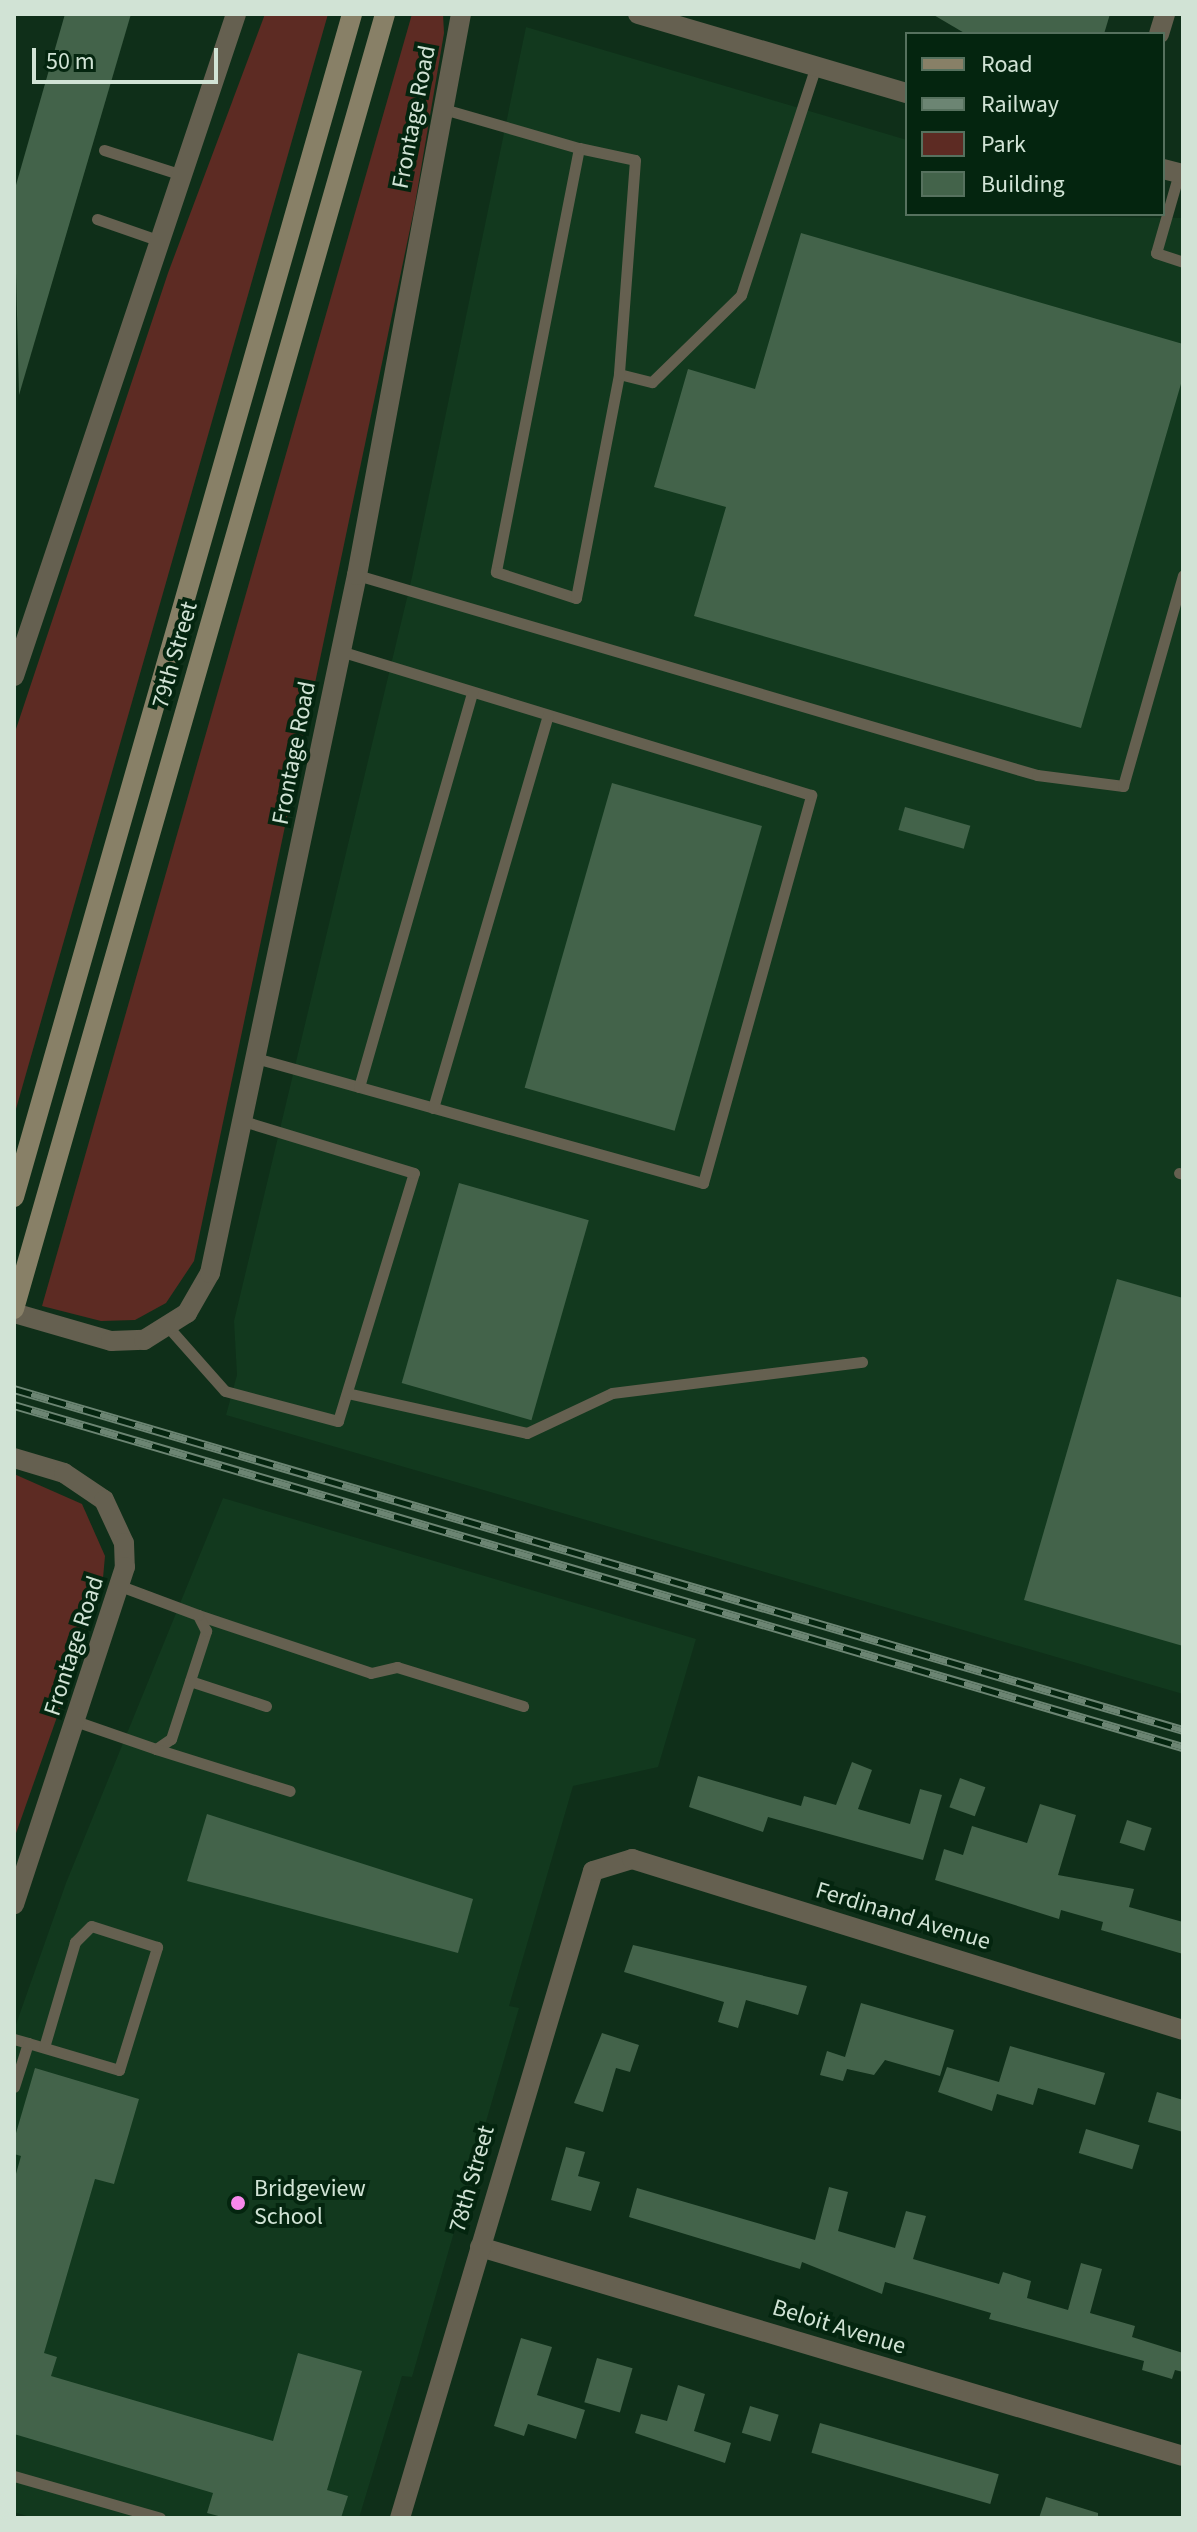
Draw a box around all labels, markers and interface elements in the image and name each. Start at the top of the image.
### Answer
scale bar [36,32,222,82]
legend [905,32,1165,216]
street label: Frontage Road [386,43,442,191]
text: 50 m [46,44,95,79]
text: Road [981,47,1033,82]
text: Railway [981,87,1059,122]
text: Park [981,127,1026,162]
text: Building [981,167,1065,202]
street label: 79th Street [146,598,204,712]
street label: Frontage Road [266,679,322,827]
street label: Frontage Road [38,1572,110,1720]
street label: Ferdinand Avenue [812,1876,994,1956]
street label: 78th Street [443,2122,501,2236]
place label: Bridgeview School [254,2175,366,2231]
marker: Bridgeview School [229,2194,247,2212]
street label: Beloit Avenue [769,2293,909,2361]

